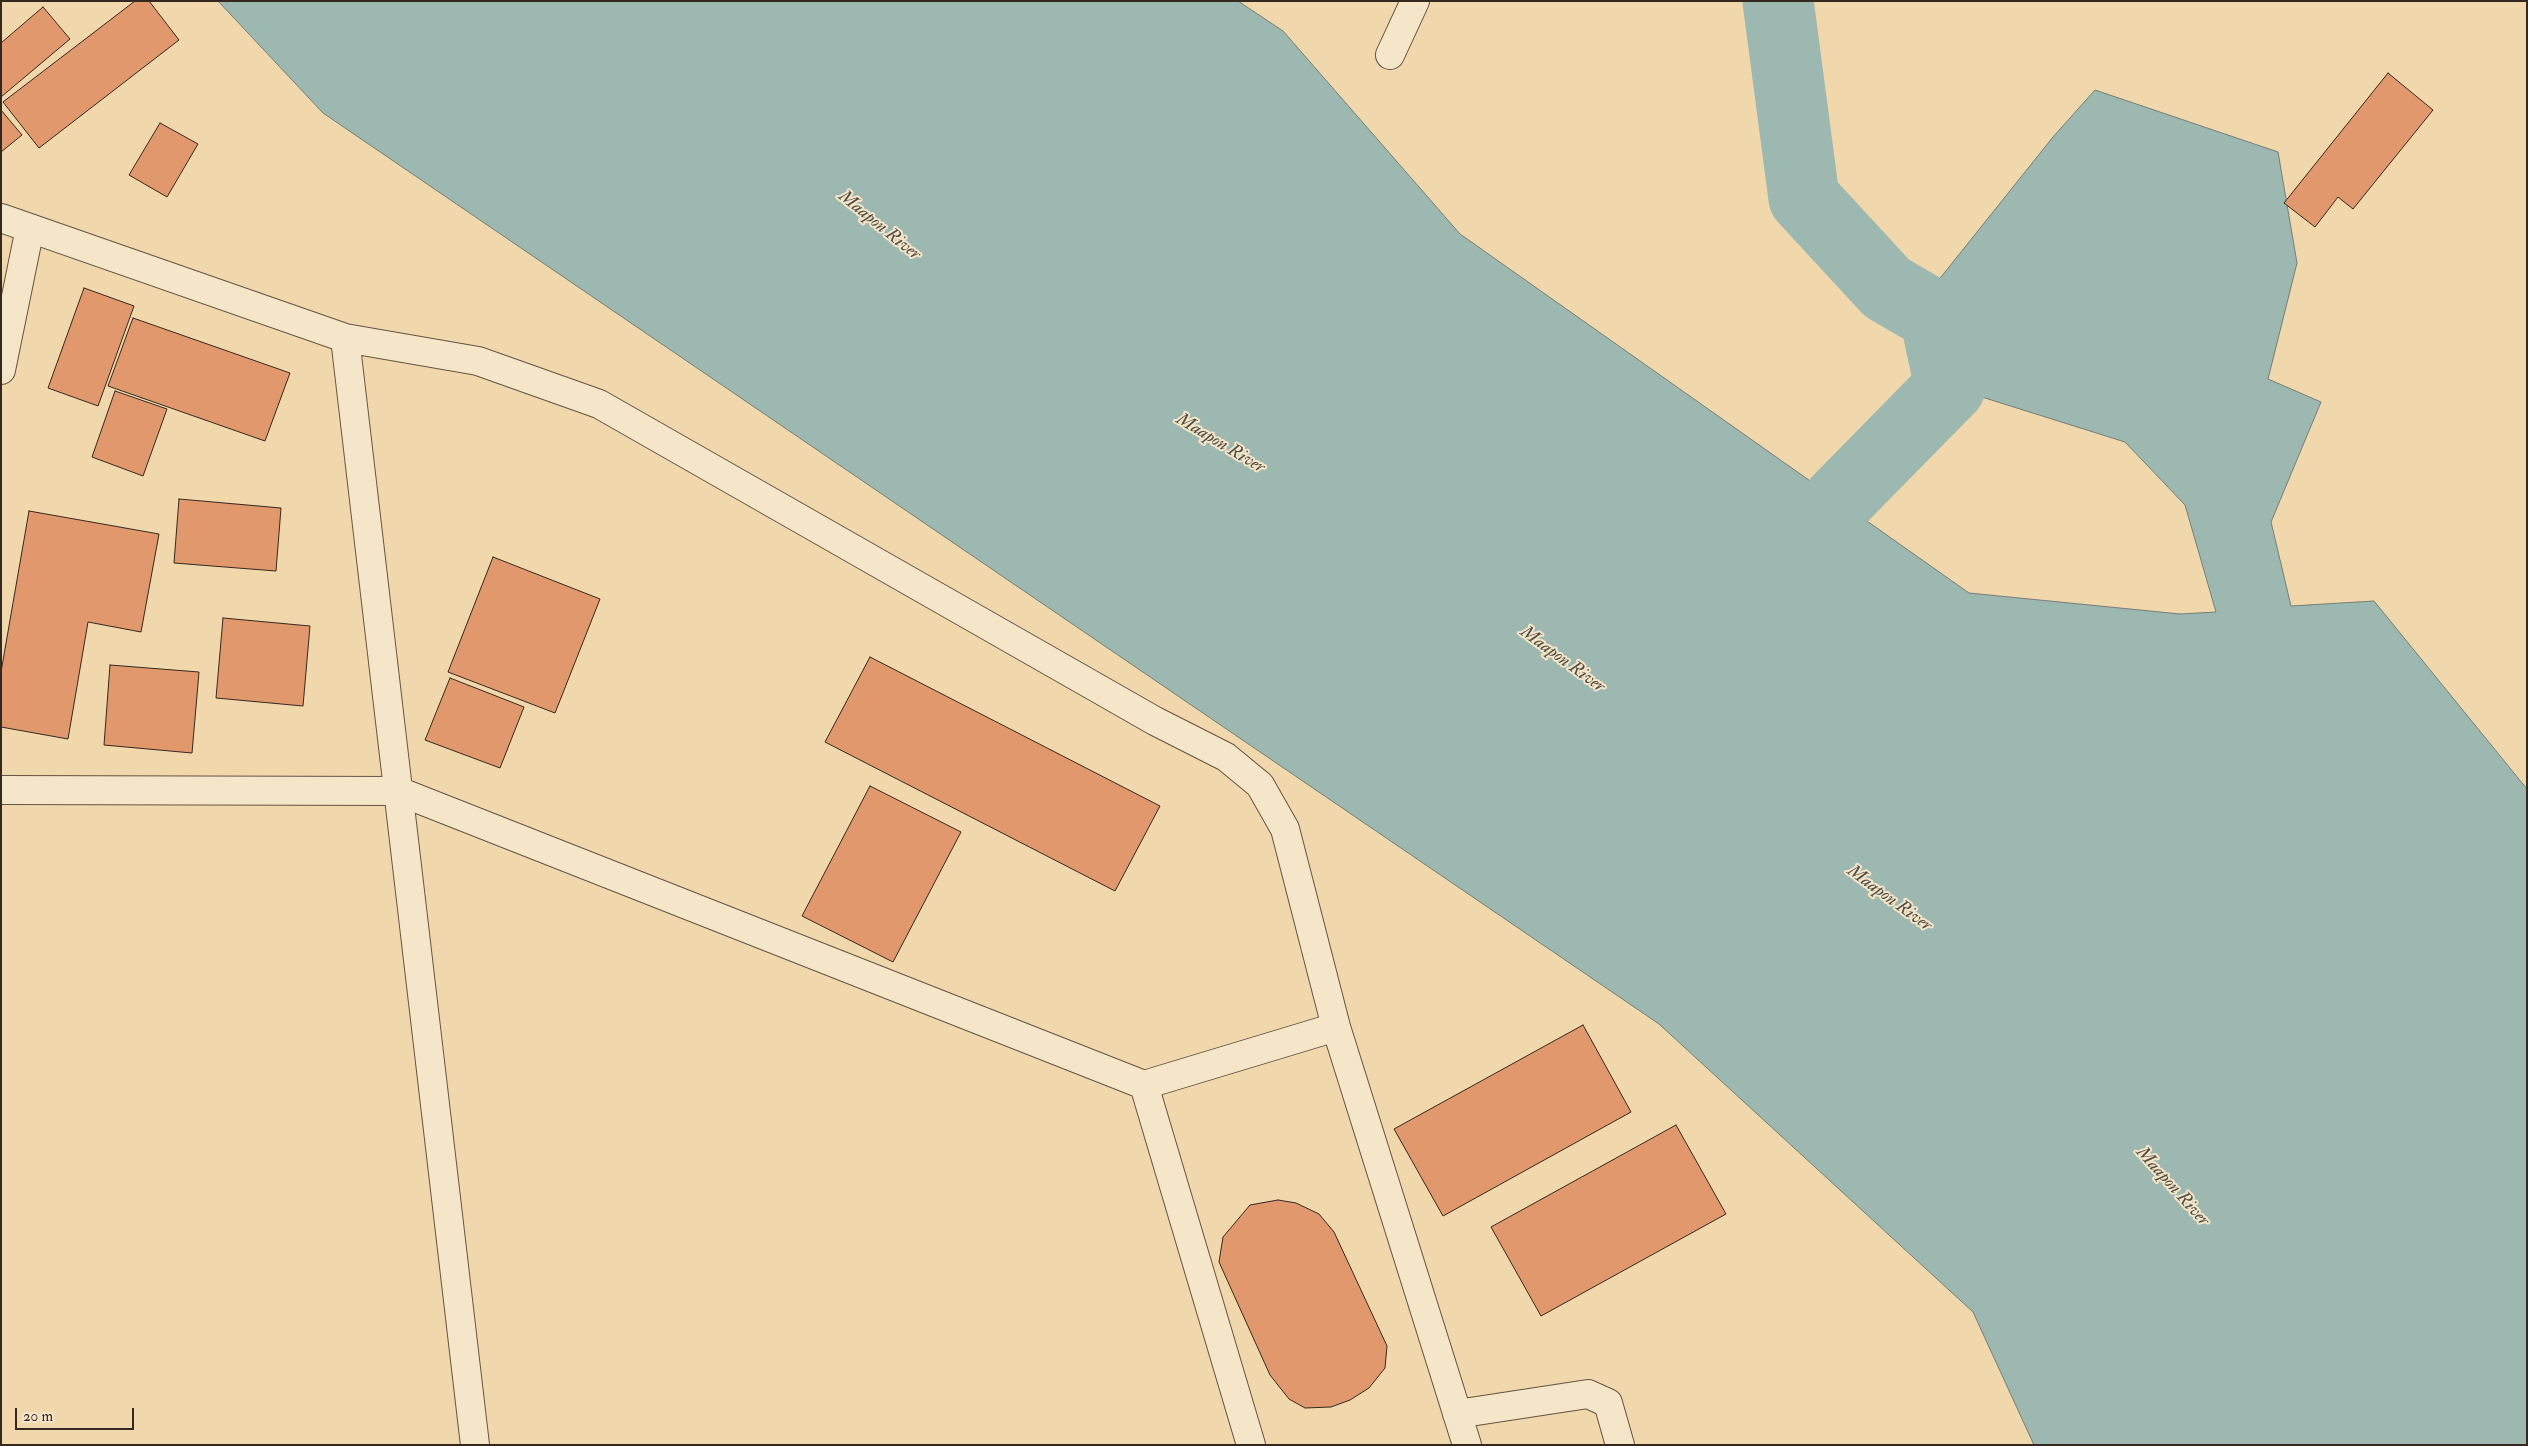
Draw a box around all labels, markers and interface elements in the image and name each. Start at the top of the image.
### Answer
water label: Maapon River [834,186,924,266]
water label: Maapon River [1172,409,1268,479]
water label: Maapon River [1515,622,1609,698]
water label: Maapon River [1842,861,1936,937]
water label: Maapon River [2131,1143,2213,1231]
scale bar [18,1398,136,1430]
text: 20 m [23,1407,53,1426]

